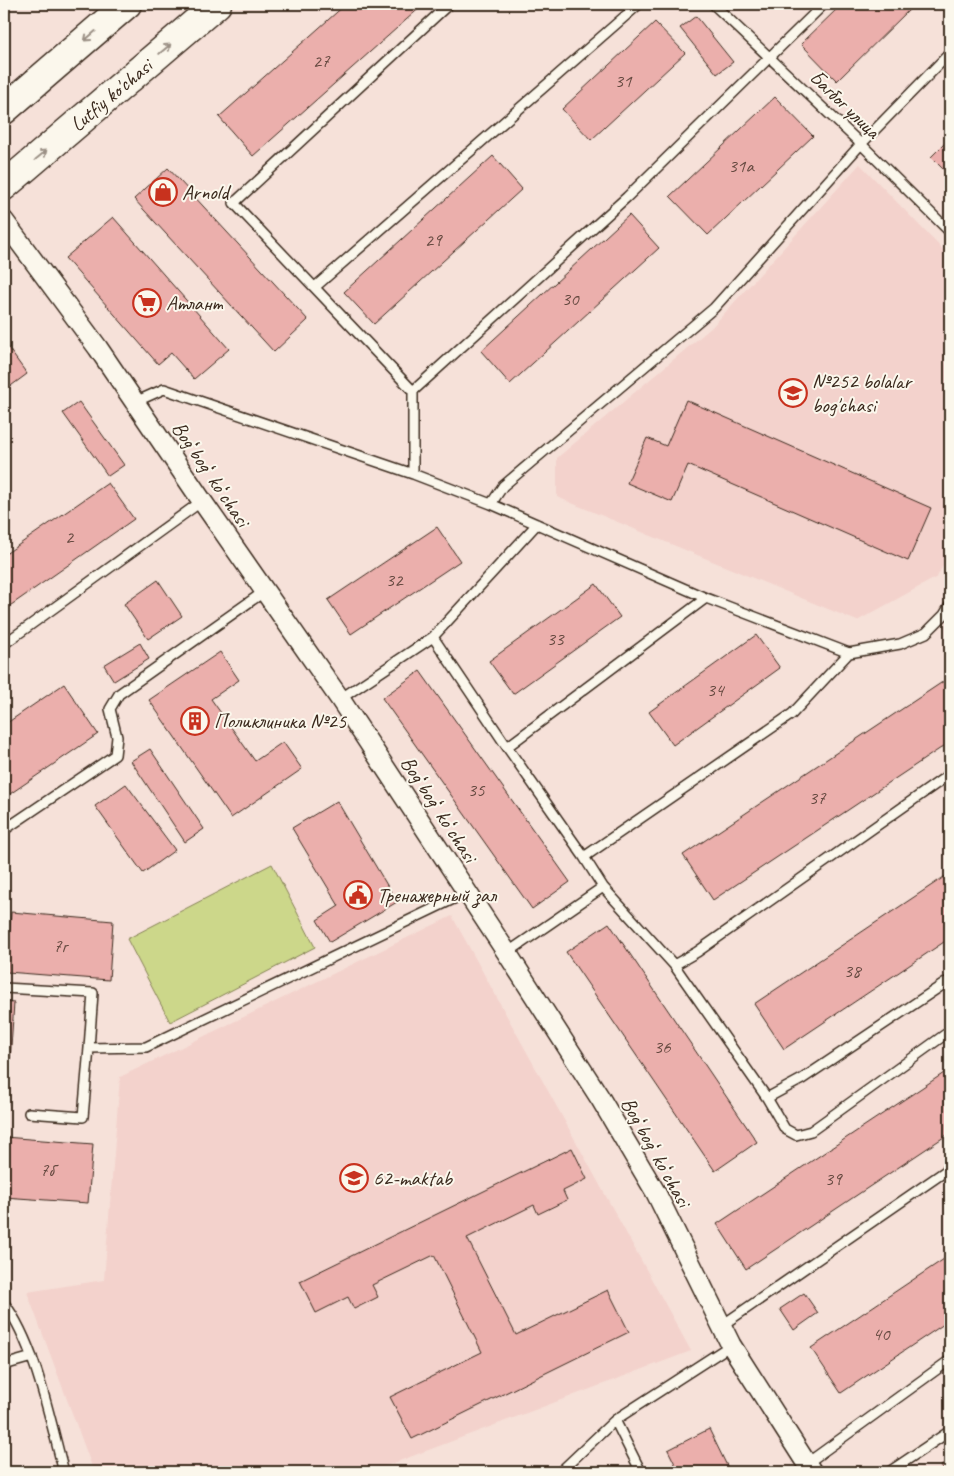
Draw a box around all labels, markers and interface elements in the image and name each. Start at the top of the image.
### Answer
one-way arrow [84,30,97,41]
one-way arrow [158,44,171,55]
house number: 27 [312,49,331,73]
street label: Lutfiy ko'chasi [65,51,160,137]
street label: Багбог улица [804,64,887,145]
house number: 31 [614,69,633,93]
one-way arrow [34,149,47,160]
house number: 31а [728,154,755,178]
shop icon: Arnold [148,177,178,207]
place label: Arnold [182,179,232,205]
house number: 29 [424,228,443,252]
house number: 30 [561,287,580,311]
supermarket icon: Атлант [132,288,162,318]
place label: Атлант [166,290,223,316]
place label: №252 bolalar bog'chasi [812,368,913,418]
school or university icon: №252 bolalar bog'chasi [778,378,808,408]
street label: Bogʻbogʻ koʻchasi [166,416,257,534]
house number: 2 [65,525,75,549]
house number: 32 [385,568,404,592]
house number: 33 [546,627,565,651]
house number: 34 [706,678,726,702]
building icon: Поликлиника №25 [180,706,210,736]
place label: Поликлиника №25 [214,708,348,734]
street label: Bogʻbogʻ koʻchasi [395,751,485,870]
house number: 35 [467,778,486,802]
house number: 37 [808,786,827,810]
public building icon: Тренажерный зал [343,880,373,910]
place label: Тренажерный зал [377,882,498,909]
house number: 7г [53,934,70,958]
house number: 38 [843,959,863,983]
house number: 36 [653,1035,672,1059]
street label: Bogʻbogʻ koʻchasi [615,1093,698,1214]
house number: 7б [40,1158,59,1182]
school or university icon: 62-maktab [339,1163,369,1193]
place label: 62-maktab [373,1165,454,1191]
house number: 39 [824,1167,843,1191]
house number: 40 [872,1322,891,1346]

